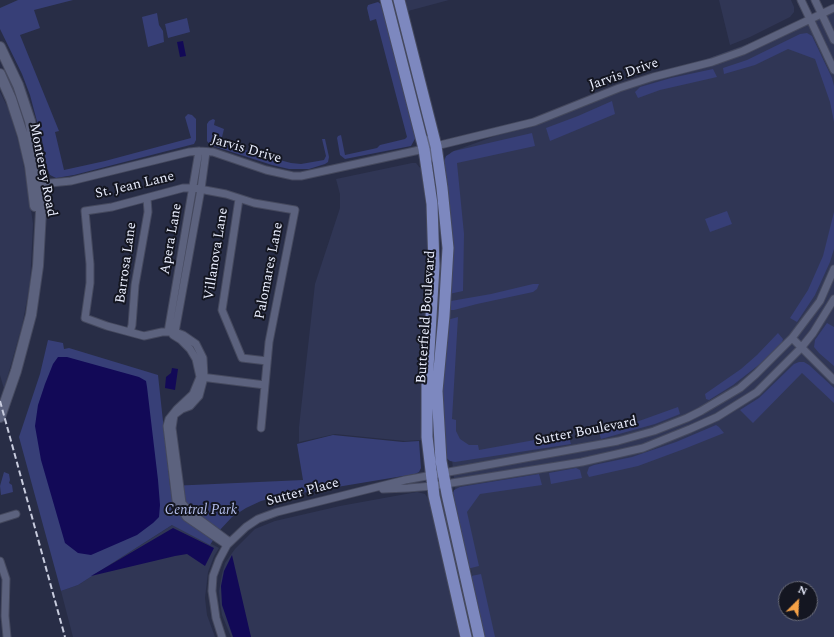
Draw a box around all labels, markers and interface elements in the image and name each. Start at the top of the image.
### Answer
street label: Jarvis Drive [587,55,661,95]
street label: Monterey Road [25,122,59,218]
street label: Jarvis Drive [209,132,283,168]
street label: St. Jean Lane [94,169,176,203]
street label: Apera Lane [157,202,187,276]
street label: Villanova Lane [201,207,233,301]
street label: Barrosa Lane [113,221,141,305]
street label: Palomares Lane [252,221,288,321]
street label: Butterfield Boulevard [414,250,440,384]
street label: Sutter Boulevard [534,414,638,450]
street label: Sutter Place [265,475,341,511]
park label: Central Park [165,503,237,519]
north arrow [778,581,818,621]
text: N [795,581,810,600]

